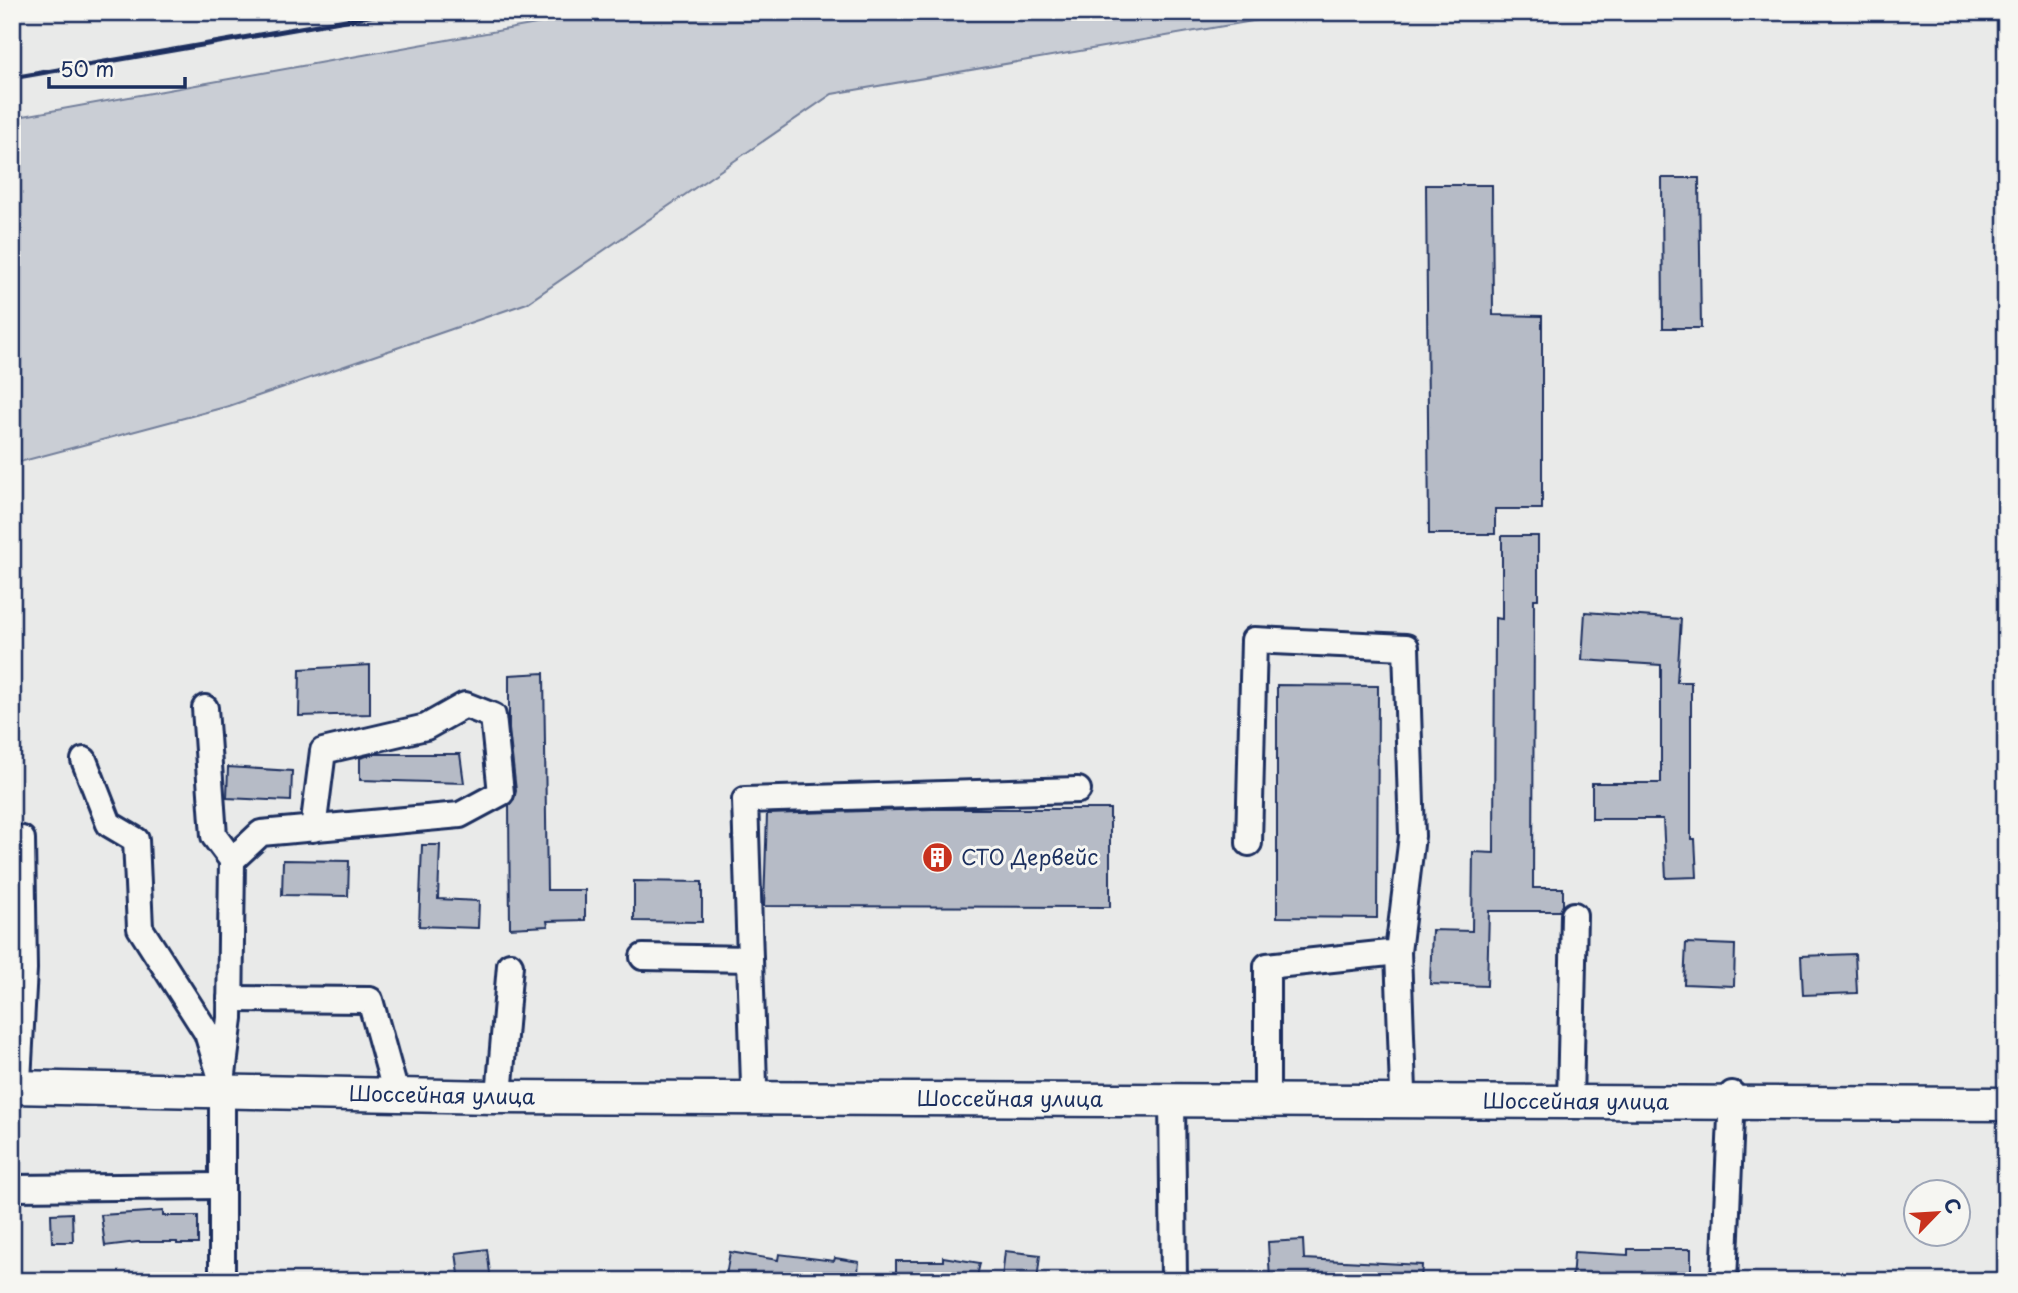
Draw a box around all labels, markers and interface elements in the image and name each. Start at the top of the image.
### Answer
scale bar [49,46,186,90]
text: 50 m [60,52,114,84]
place label: СТО Дервейс [961,840,1098,872]
building icon: СТО Дервейс [921,841,955,875]
street label: Шоссейная улица [349,1076,536,1111]
street label: Шоссейная улица [917,1081,1104,1114]
street label: Шоссейная улица [1483,1084,1670,1116]
north arrow [1902,1178,1972,1248]
text: С [1938,1193,1969,1218]

